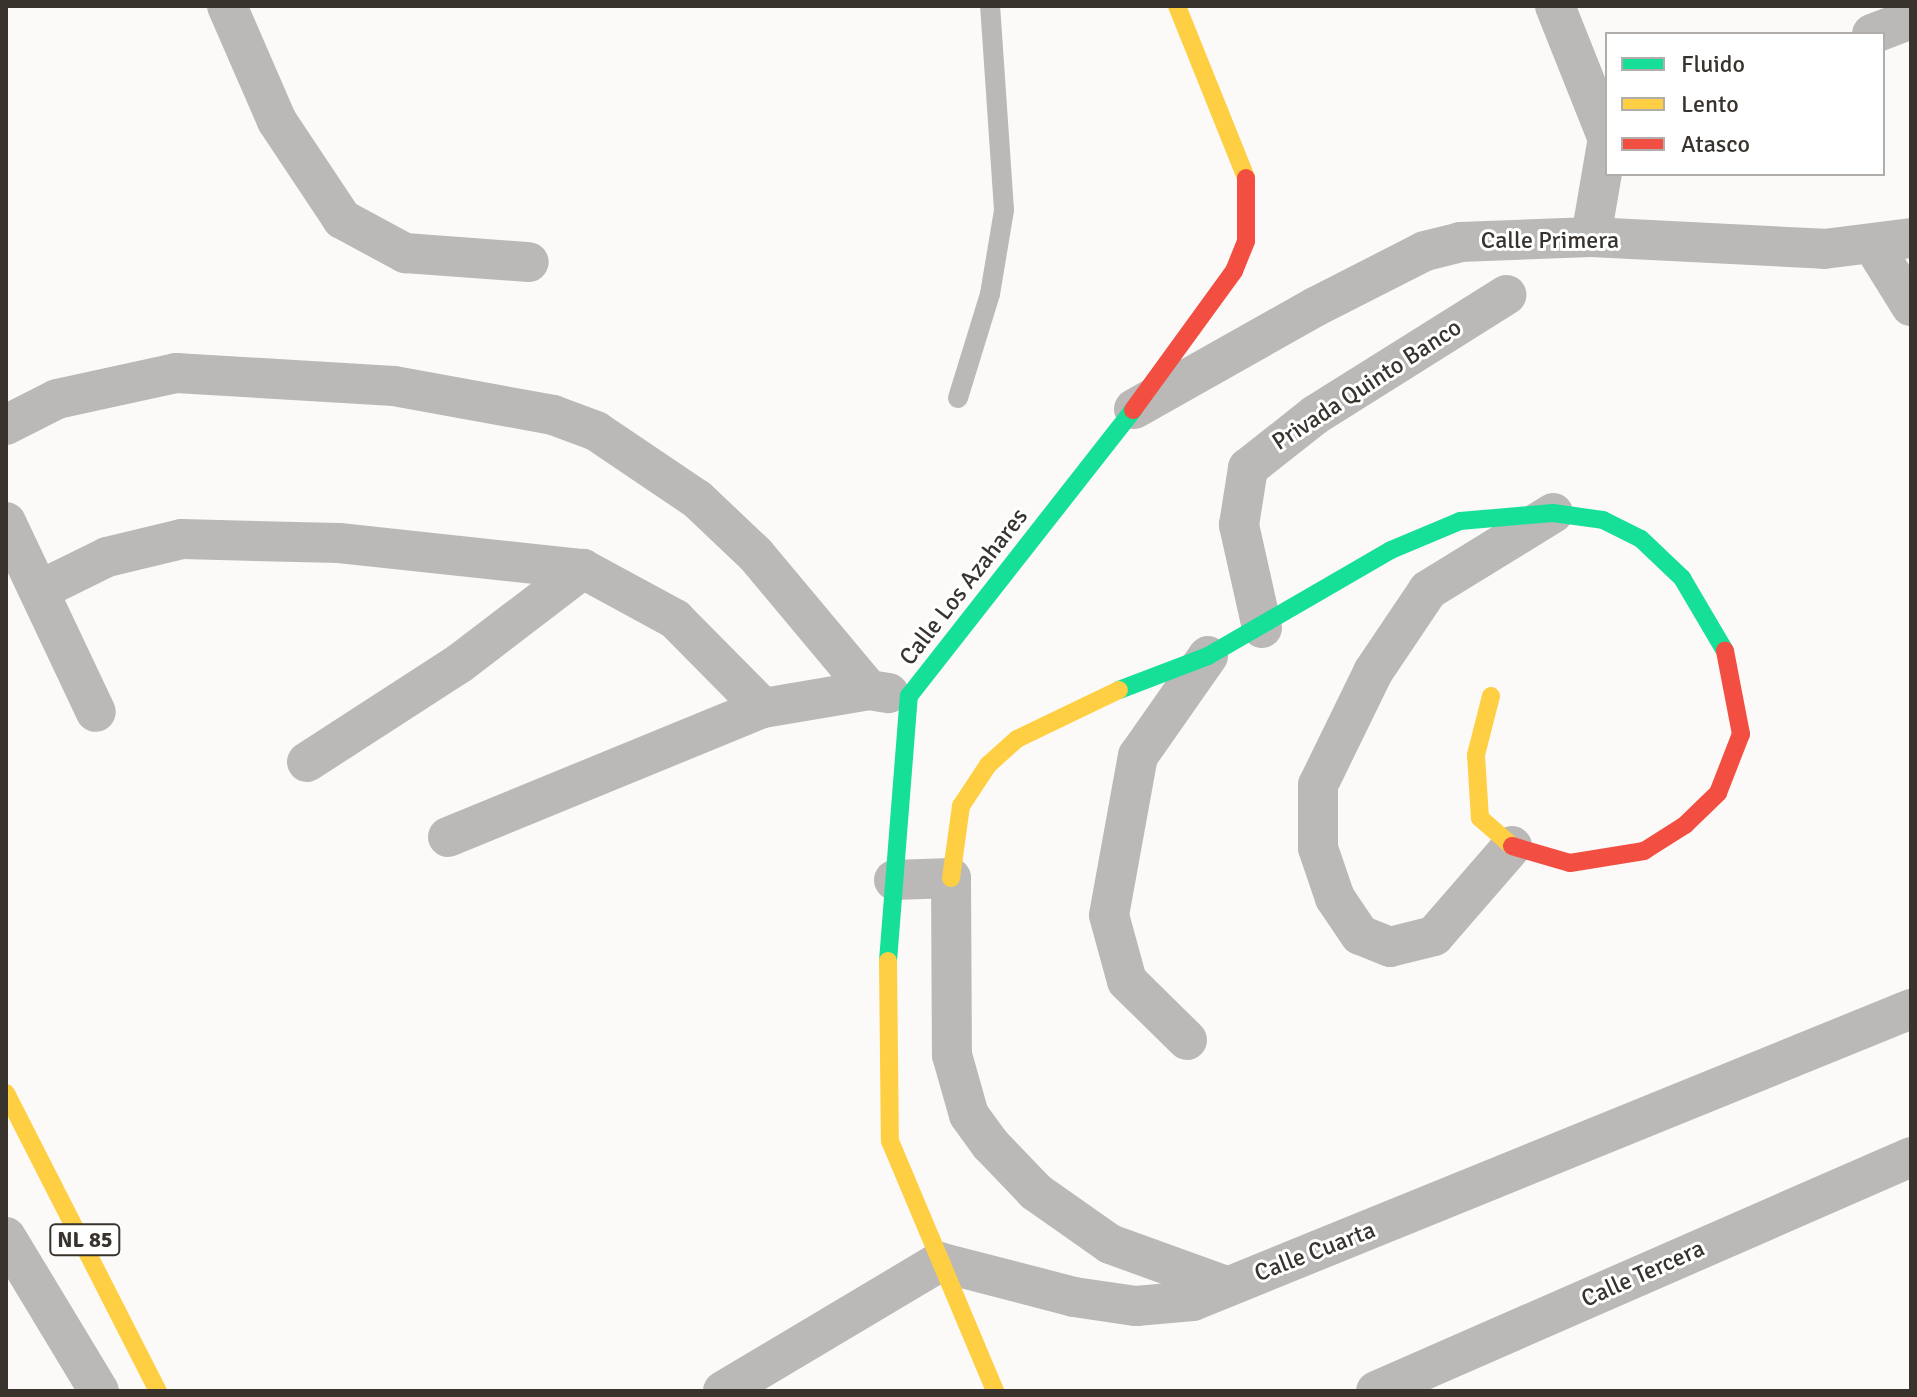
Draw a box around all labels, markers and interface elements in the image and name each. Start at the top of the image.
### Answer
legend [1605,32,1885,176]
text: Fluido [1681,49,1745,79]
text: Lento [1681,89,1739,119]
text: Atasco [1681,129,1750,159]
street label: Calle Primera [1481,227,1619,255]
street label: Privada Quinto Banco [1267,313,1467,457]
street label: Calle Los Azahares [894,503,1034,671]
street label: Calle Cuarta [1251,1216,1379,1288]
road number: NL 85 [49,1222,121,1258]
street label: Calle Tercera [1577,1234,1709,1314]

